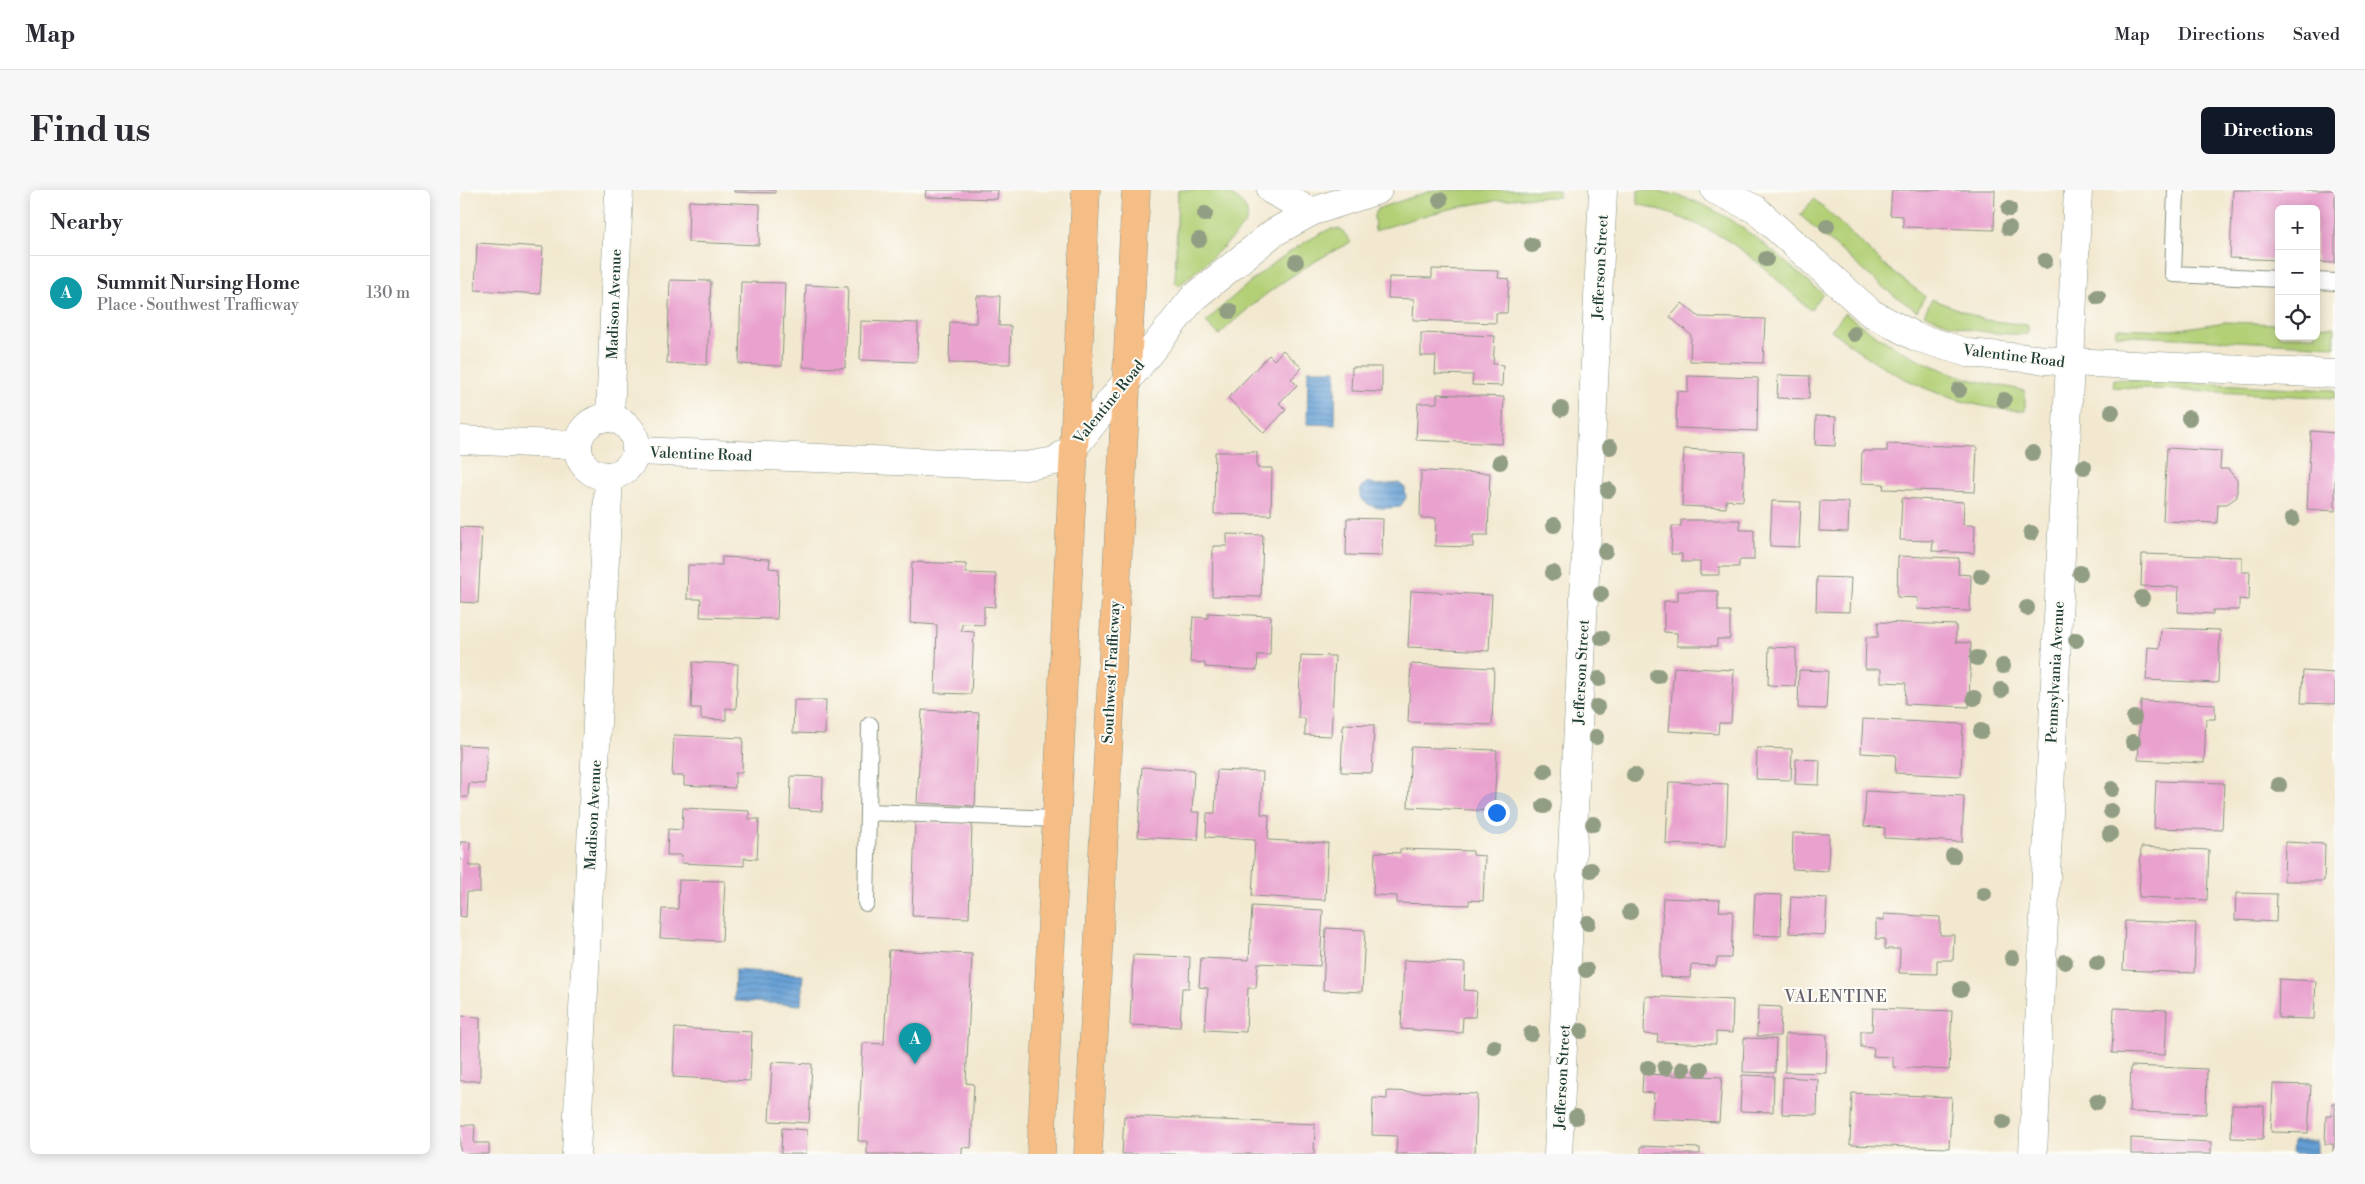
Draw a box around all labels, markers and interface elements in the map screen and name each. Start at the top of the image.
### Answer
text: Map [25,20,75,50]
text: Map [2114,23,2150,46]
text: Directions [2178,23,2265,46]
text: Saved [2293,23,2340,46]
button: Directions [2201,107,2335,154]
text: Find us [30,109,150,152]
map controls [2275,205,2320,340]
button: + [2275,205,2320,250]
text: Nearby [50,210,123,236]
street label: Jefferson Street [1588,213,1613,321]
street label: Madison Avenue [603,248,626,360]
button: − [2275,250,2320,295]
text: Summit Nursing Home [97,271,300,295]
text: A [60,283,72,303]
text: 130 m [366,283,410,303]
text: Place · Southwest Trafficway [97,295,299,315]
button: locate [2275,295,2320,340]
street label: Valentine Road [1961,341,2067,372]
street label: Valentine Road [1069,356,1149,449]
street label: Valentine Road [648,443,753,466]
street label: Southwest Trafficway [1098,599,1125,744]
street label: Pennsylvania Avenue [2042,600,2069,744]
street label: Jefferson Street [1569,618,1594,726]
street label: Madison Avenue [581,759,606,871]
your location [1484,800,1510,826]
district label: VALENTINE [1783,987,1888,1007]
pin: A [899,1023,931,1064]
street label: Jefferson Street [1550,1023,1575,1131]

